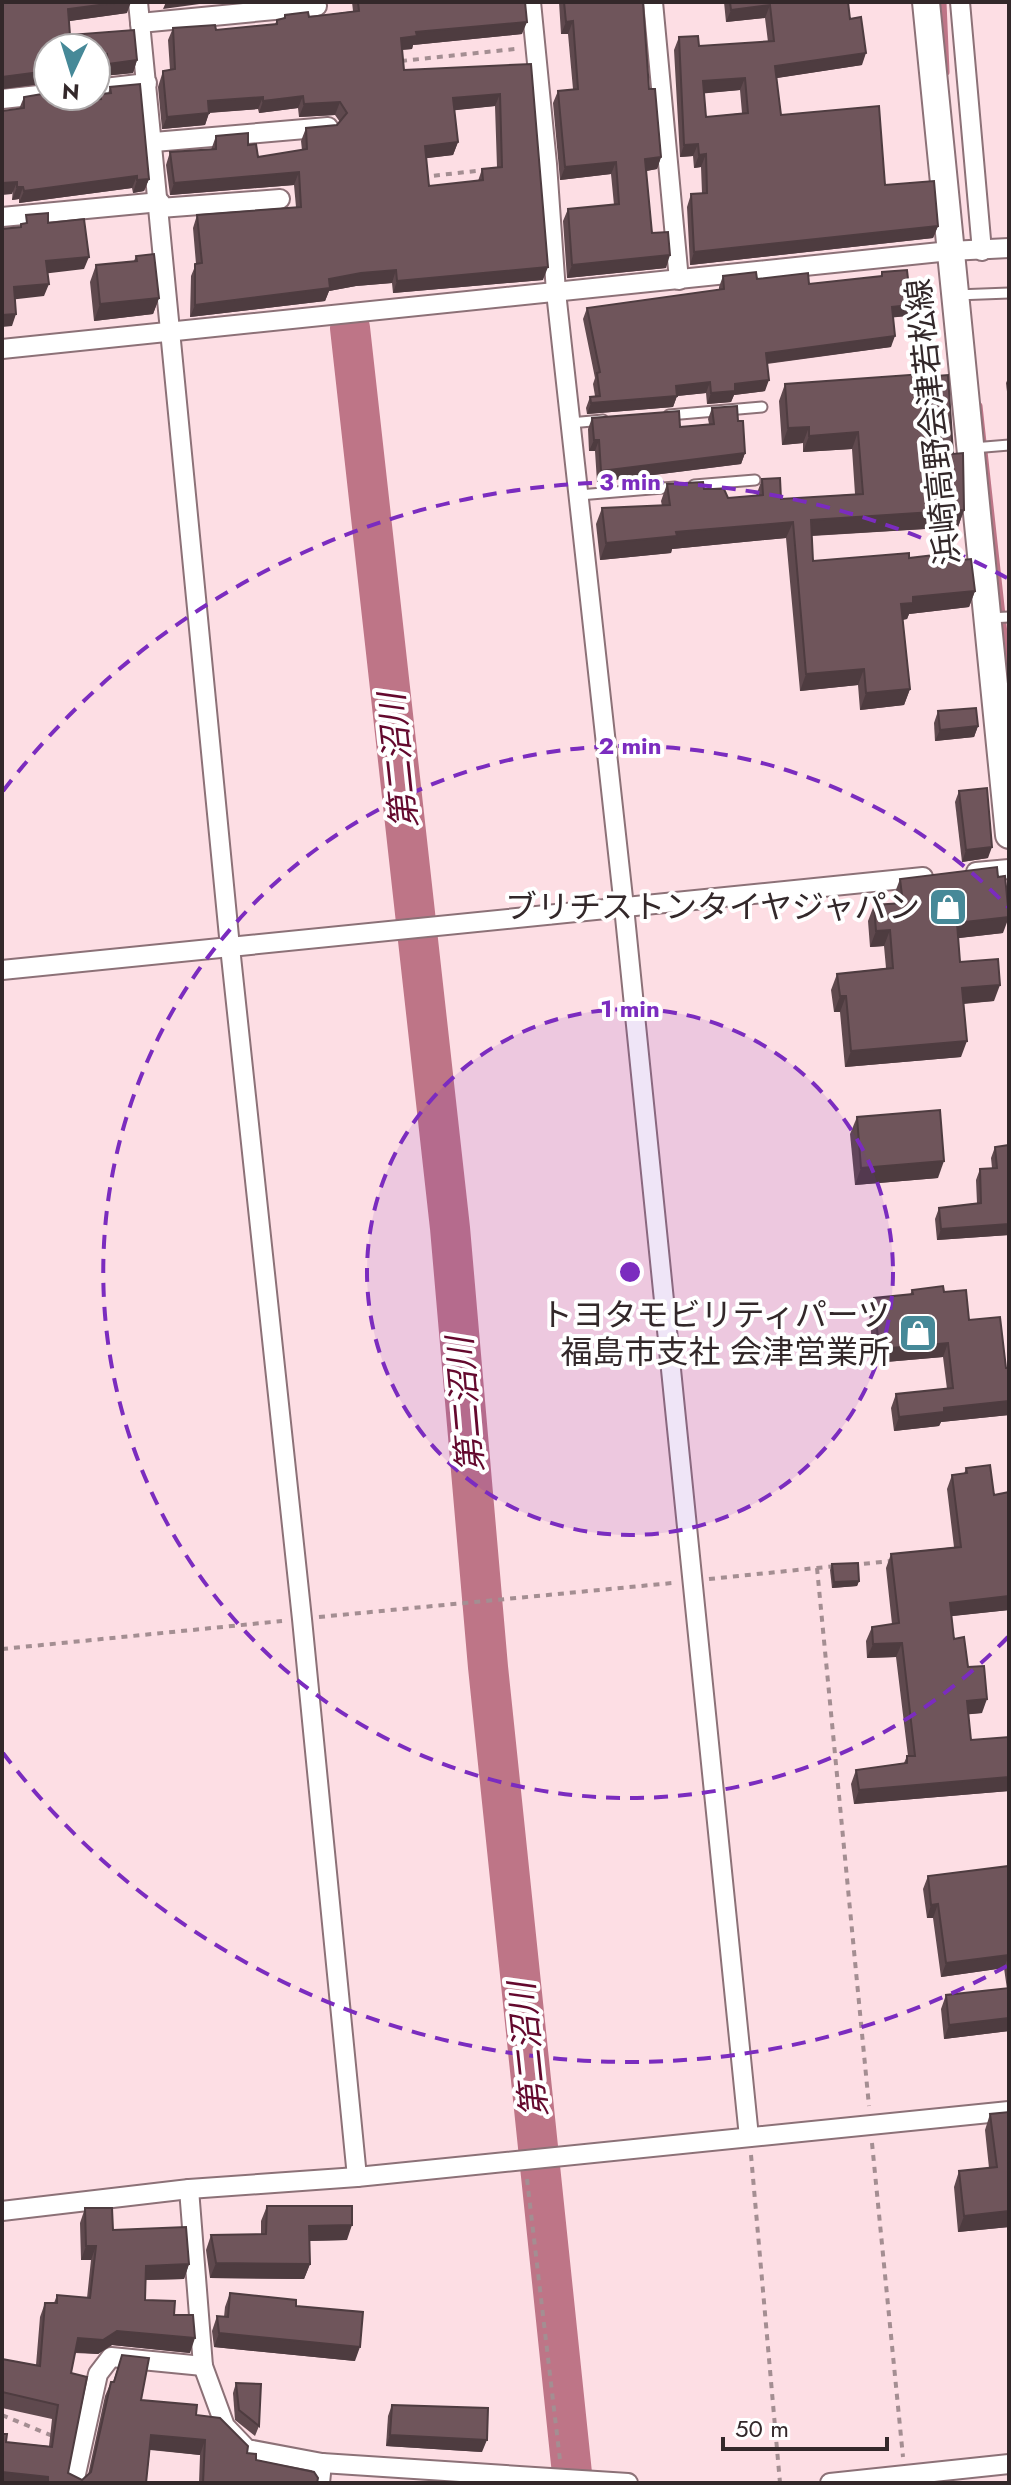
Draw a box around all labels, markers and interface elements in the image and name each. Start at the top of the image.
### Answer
north arrow [32,32,112,112]
text: N [61,75,80,109]
street label: 浜崎高野会津若松線 [895,276,971,568]
text: 3 min [599,464,661,499]
water label: 第二沼川 [367,688,430,831]
text: 2 min [598,728,662,763]
place label: ブリチストンタイヤジャパン [505,884,920,930]
shop icon: ブリチストンタイヤジャパン [927,886,969,928]
text: 1 min [600,991,660,1026]
centre of rings [616,1258,644,1286]
place label: トヨタモビリティパーツ 福島市支社 会津営業所 [541,1292,890,1375]
shop icon: トヨタモビリティパーツ 福島市支社 会津営業所 [897,1312,939,1354]
water label: 第二沼川 [435,1332,496,1475]
water label: 第二沼川 [497,1977,560,2120]
scale bar [723,2401,887,2451]
text: 50 m [735,2411,789,2446]

